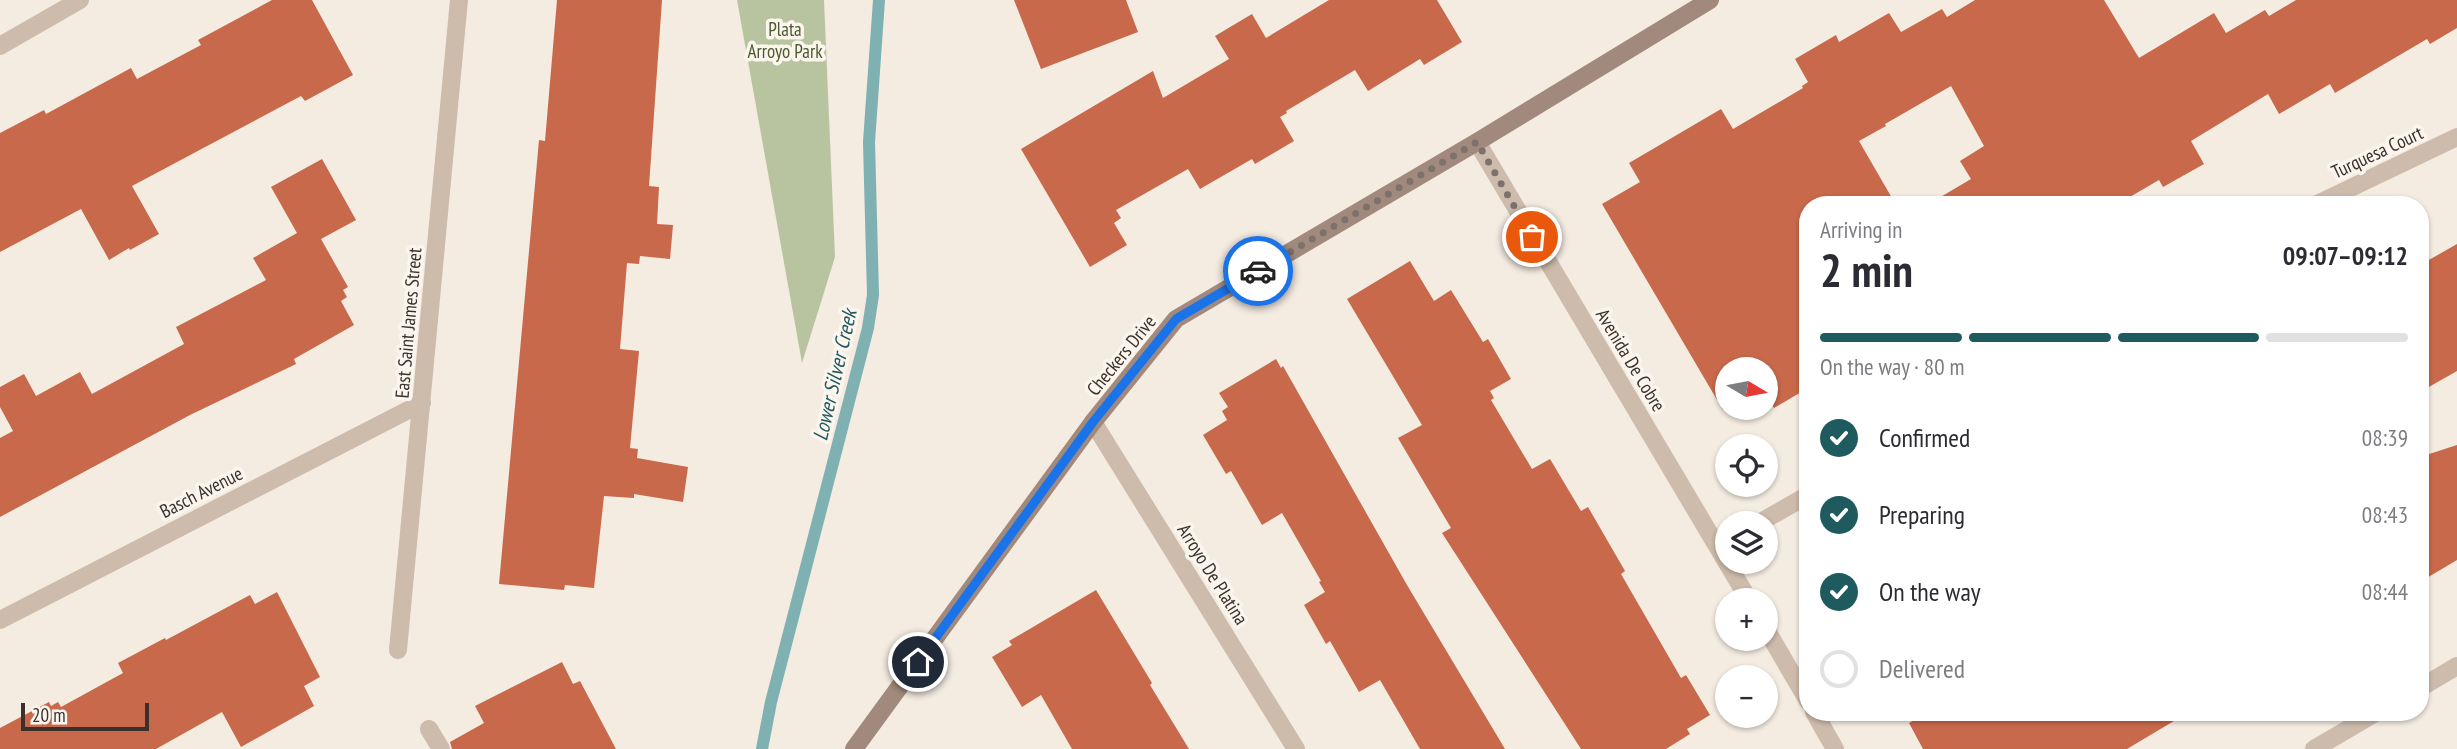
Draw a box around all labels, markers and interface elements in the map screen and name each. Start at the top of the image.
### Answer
park label: Plata Arroyo Park [747,17,823,63]
street label: Turquesa Court [2327,120,2427,184]
pin [1502,207,1562,267]
text: Arriving in [1820,215,1902,244]
icon: bag [1513,218,1551,256]
courier [1223,236,1293,306]
text: 09:07–09:12 [2283,239,2408,272]
text: 2 min [1820,240,1913,300]
street label: East Saint James Street [389,246,427,399]
icon: car [1239,252,1277,290]
water label: Lower Silver Creek [806,304,863,443]
street label: Avenida De Cobre [1591,304,1671,416]
street label: Checkers Drive [1081,310,1161,400]
text: On the way · 80 m [1820,352,1964,381]
north arrow [1715,357,1778,420]
map controls [1715,357,1778,728]
icon: check [1820,419,1858,457]
text: Confirmed [1879,421,1970,454]
text: 08:39 [2362,423,2408,452]
button: locate [1715,434,1778,497]
street label: Basch Avenue [156,461,247,523]
icon: check [1820,496,1858,534]
text: Preparing [1879,498,1965,531]
text: 08:43 [2362,500,2408,529]
button: layers [1715,511,1778,574]
street label: Arroyo De Platina [1172,519,1254,629]
icon: check [1820,573,1858,611]
text: On the way [1879,575,1981,608]
text: 08:44 [2362,577,2408,606]
button: + [1715,588,1778,651]
pin [888,632,948,692]
icon: home [899,643,937,681]
text: Delivered [1879,652,1965,685]
button: − [1715,665,1778,728]
scale bar [21,700,149,732]
text: 20 m [32,703,66,727]

